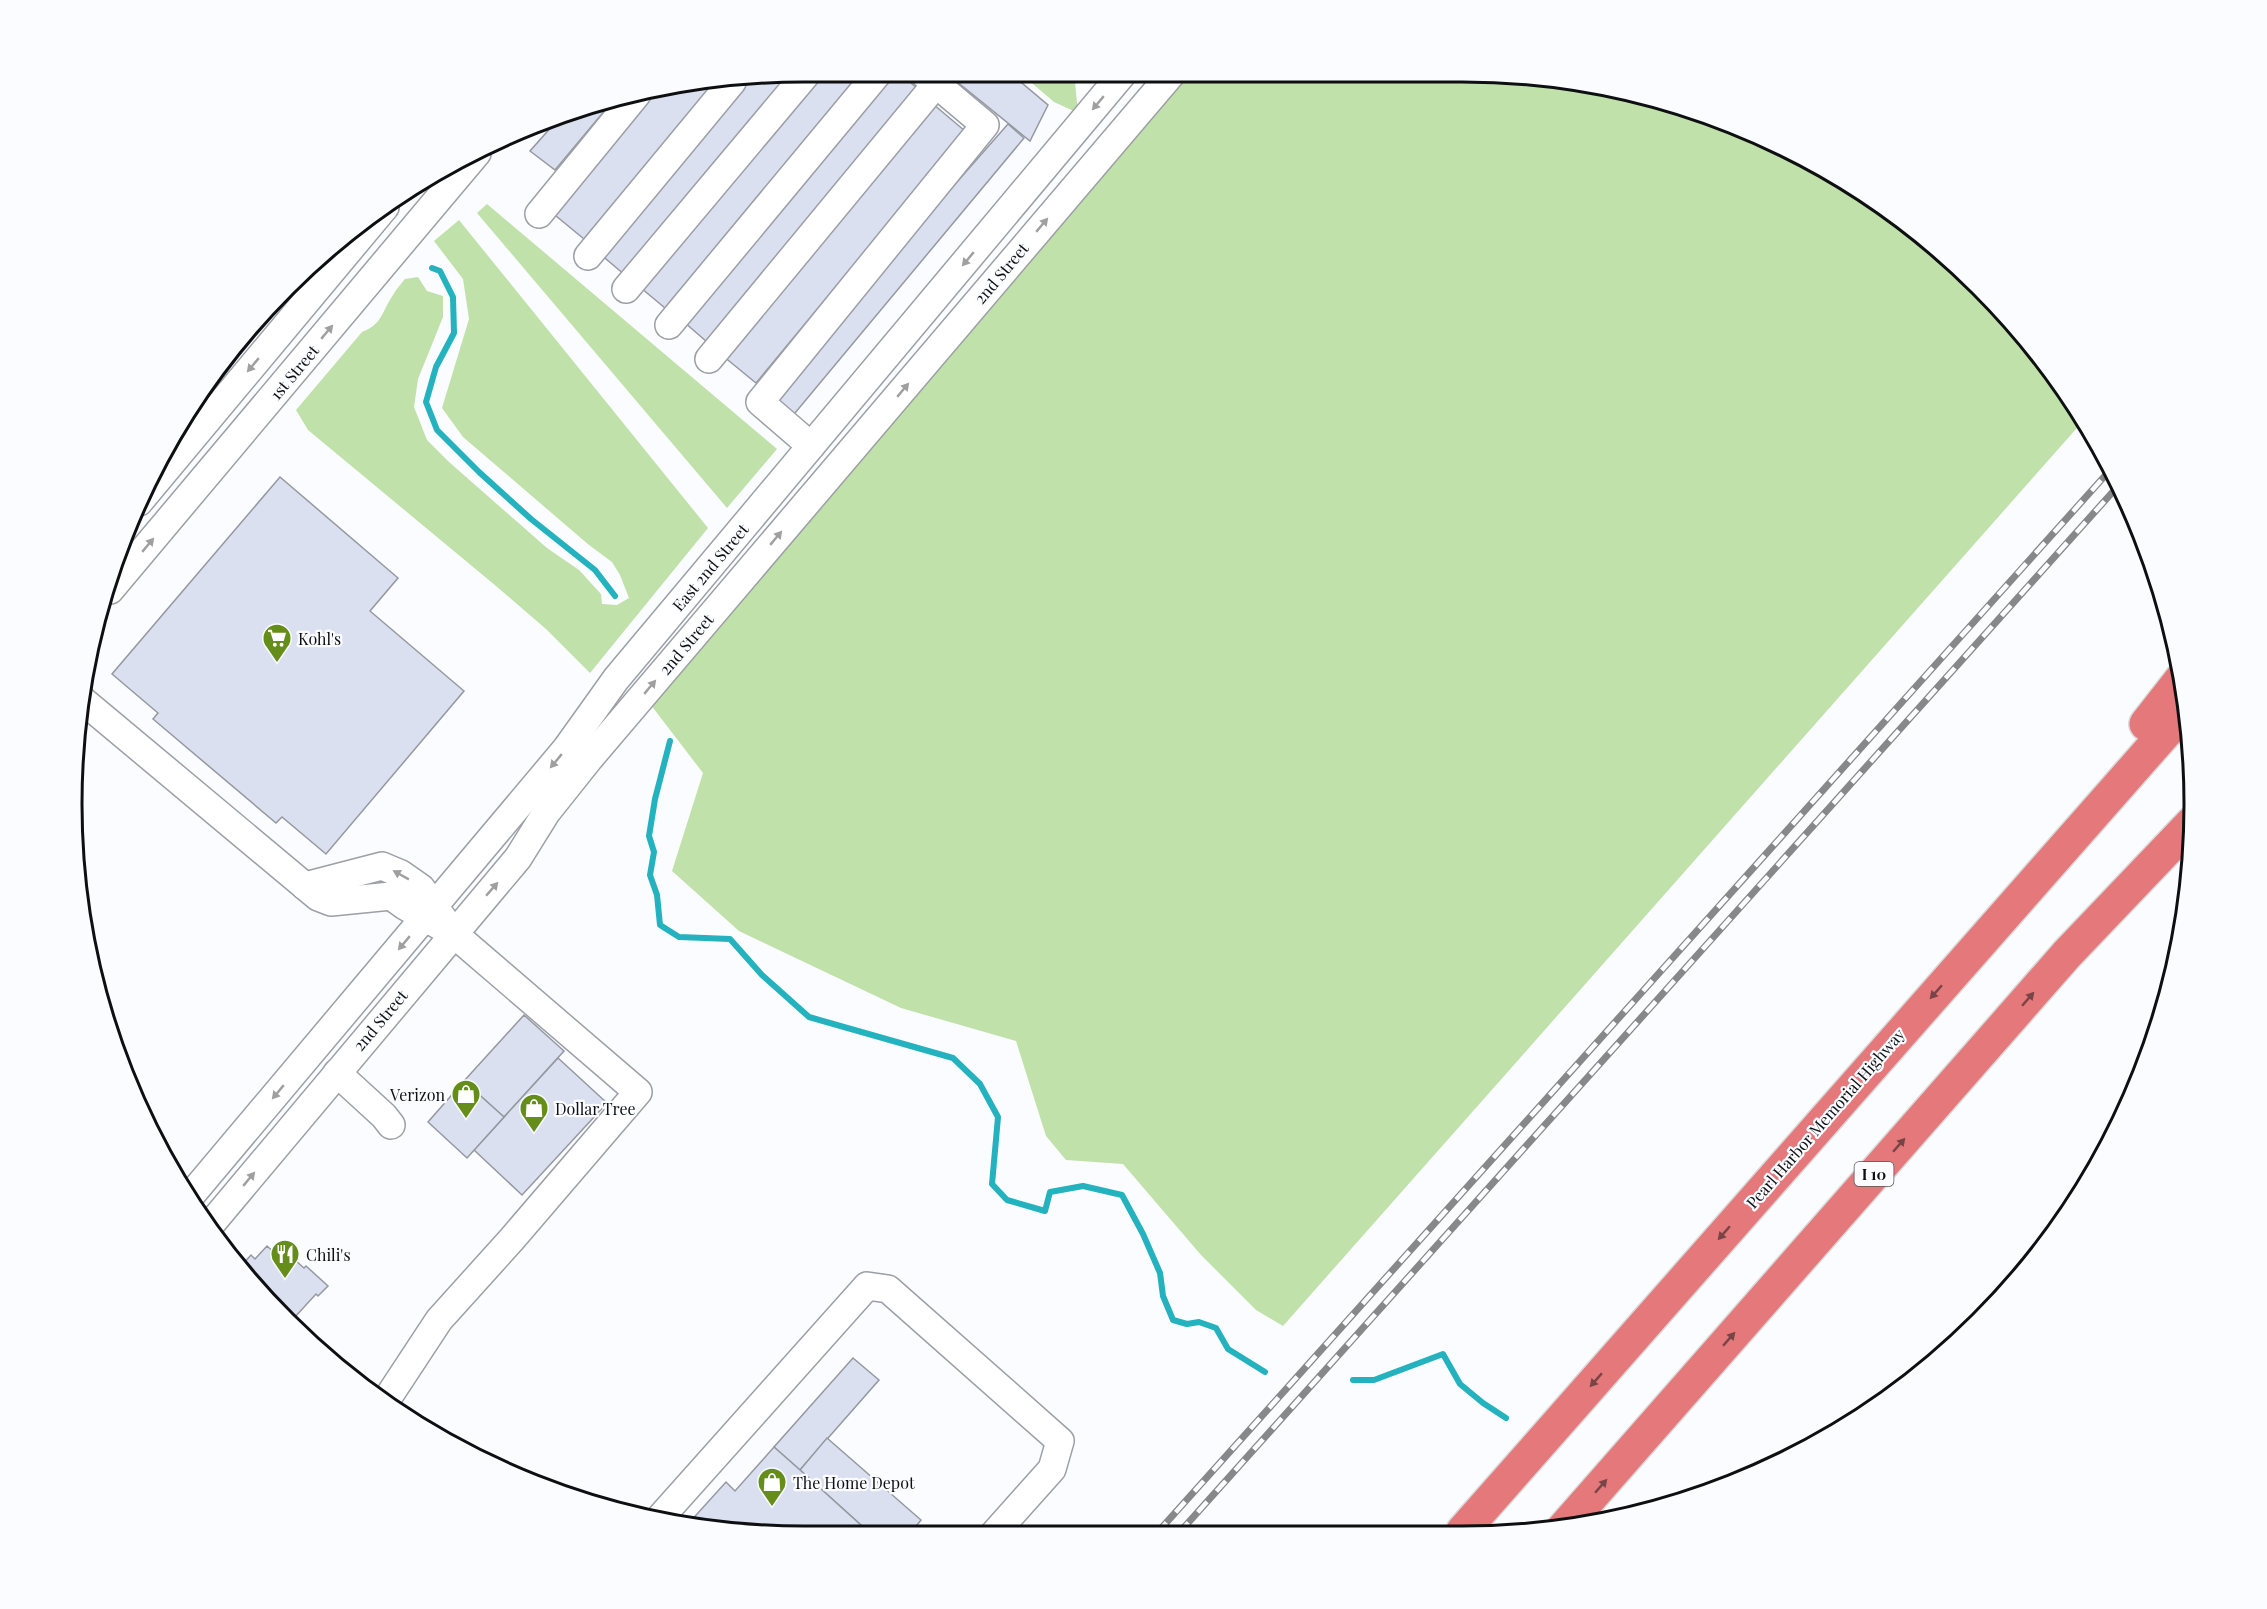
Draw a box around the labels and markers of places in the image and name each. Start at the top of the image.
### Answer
supermarket icon: Kohl's [261,622,293,664]
place label: Kohl's [298,628,341,649]
shop icon: Verizon [450,1078,482,1120]
place label: Verizon [389,1084,445,1105]
shop icon: Dollar Tree [518,1092,550,1134]
place label: Dollar Tree [555,1098,636,1119]
restaurant icon: Chili's [269,1238,301,1280]
place label: Chili's [306,1244,351,1265]
shop icon: The Home Depot [756,1466,788,1508]
place label: The Home Depot [793,1472,915,1493]

